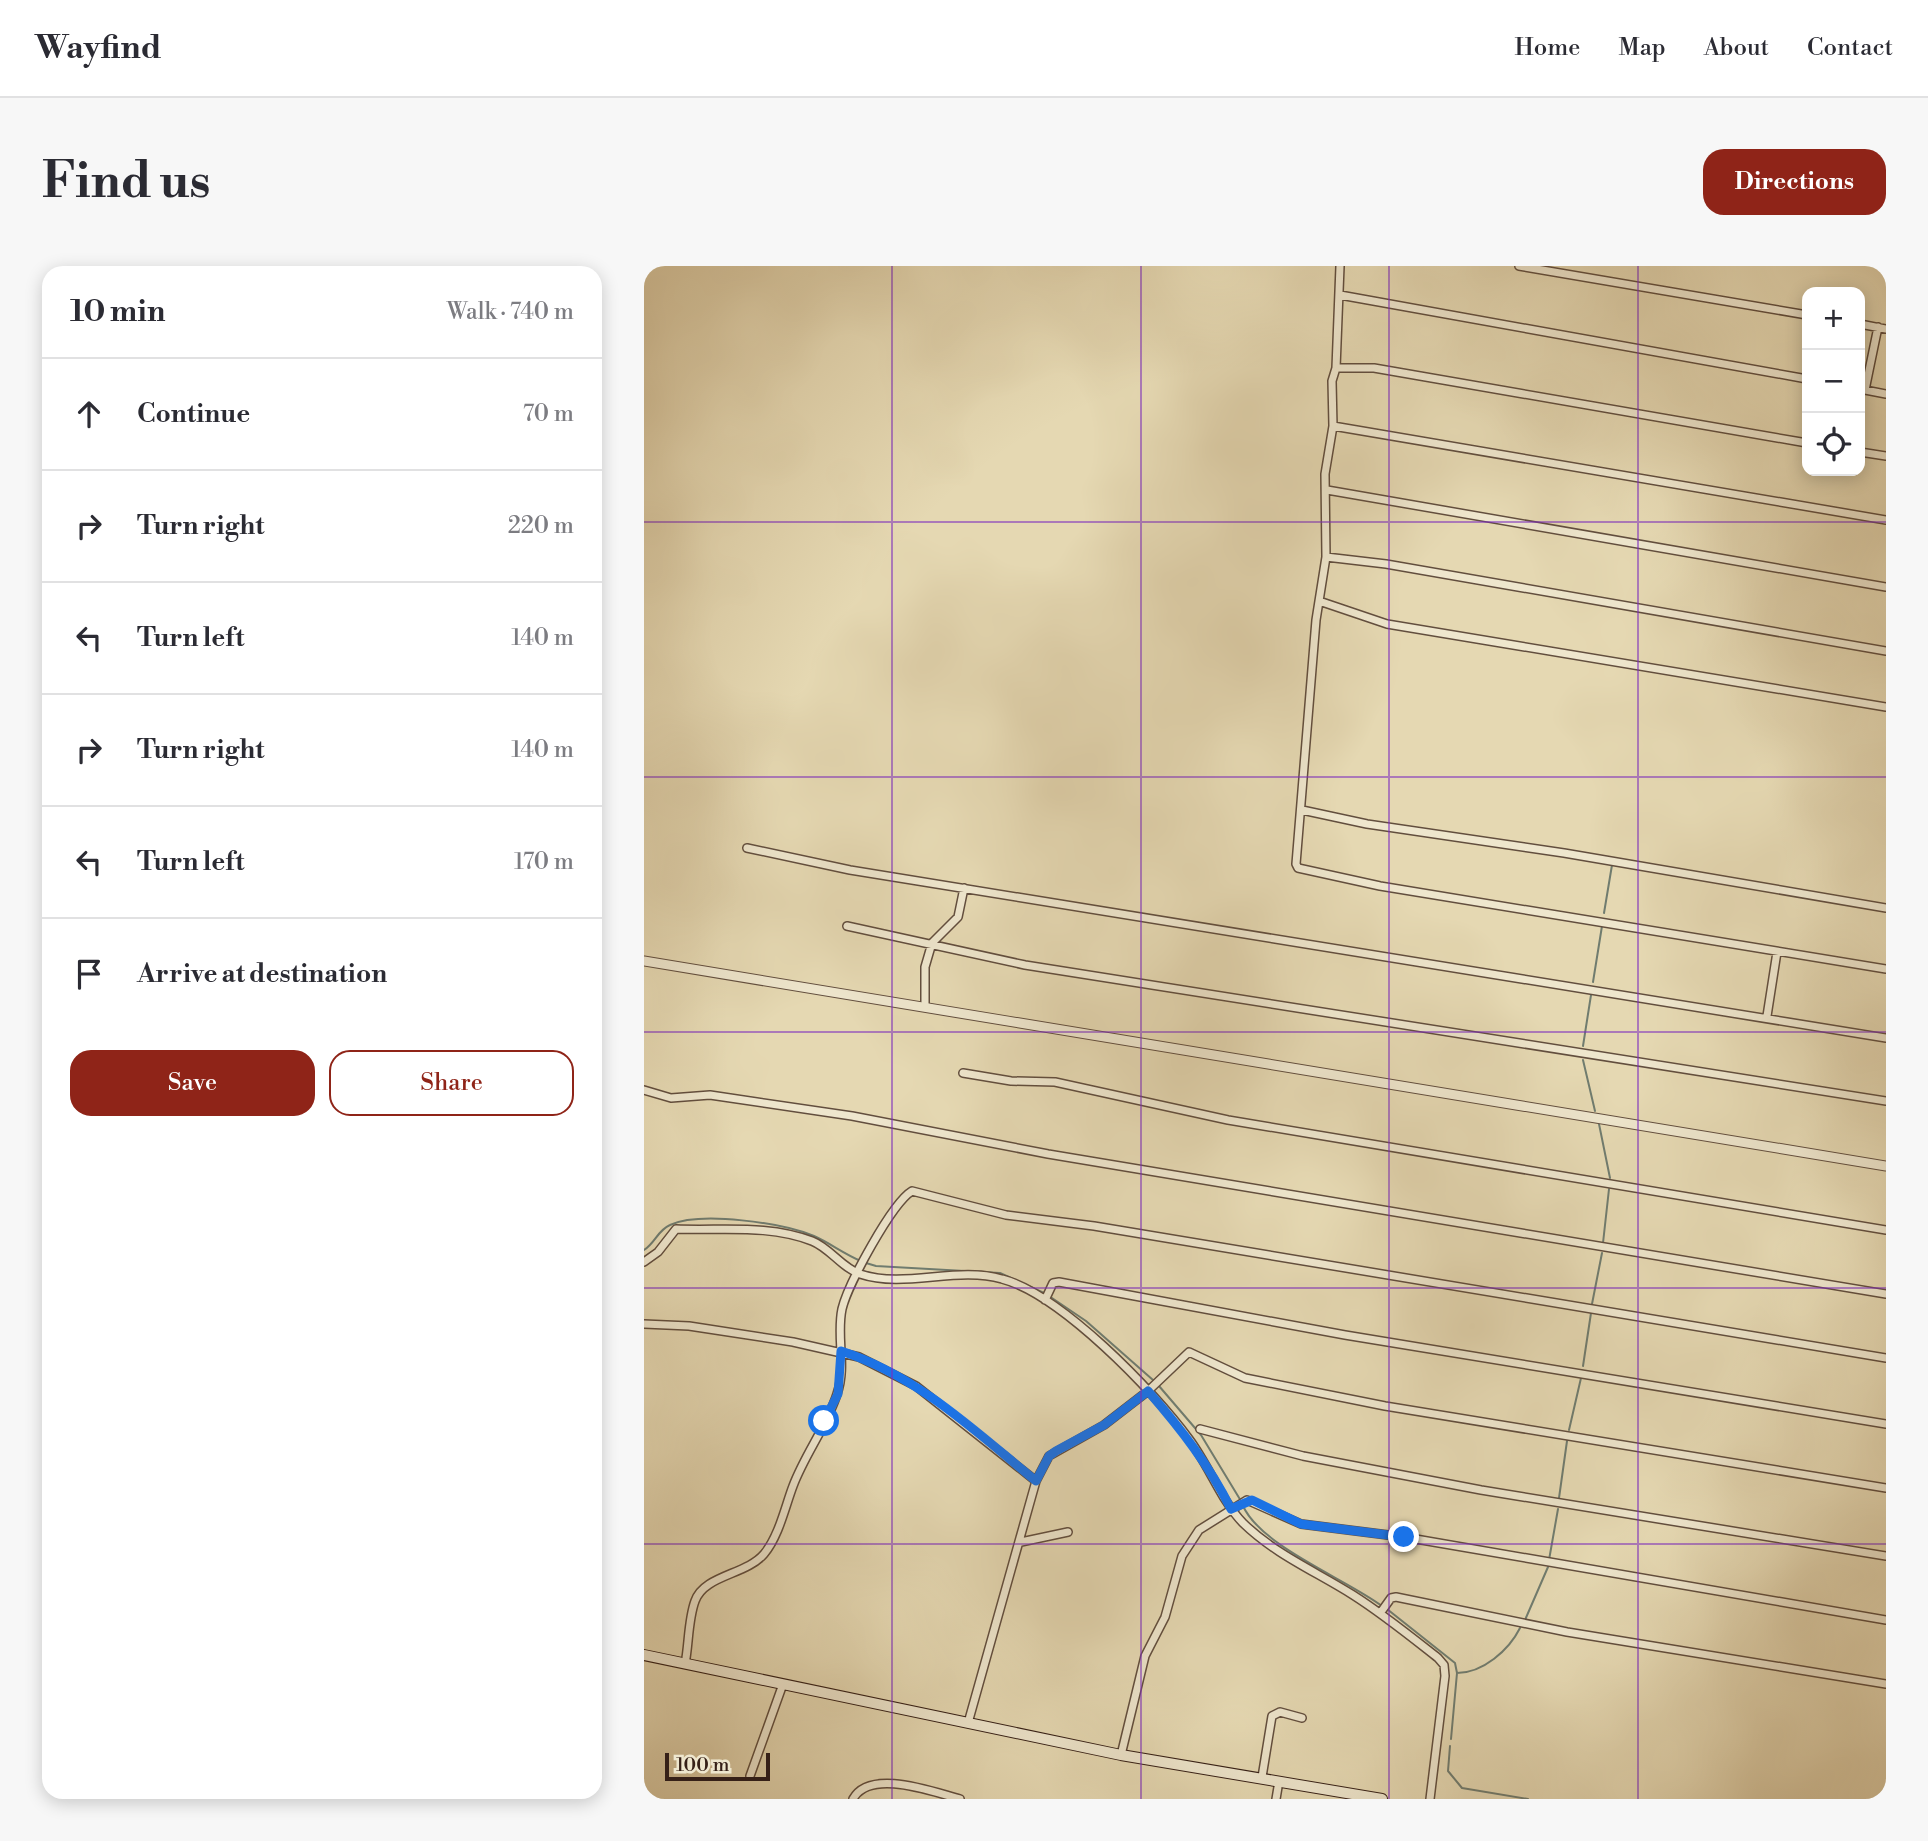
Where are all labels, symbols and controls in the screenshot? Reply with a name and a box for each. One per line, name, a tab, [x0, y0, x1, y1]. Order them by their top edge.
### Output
text: Wayfind	[35, 28, 162, 69]
text: Home	[1515, 33, 1580, 63]
text: Map	[1618, 33, 1666, 63]
text: About	[1704, 33, 1769, 63]
text: Contact	[1807, 33, 1893, 63]
button: Directions	[1703, 149, 1886, 215]
text: Find us	[42, 152, 211, 213]
map controls	[1802, 287, 1865, 476]
button: +	[1802, 287, 1865, 350]
text: 10 min	[70, 293, 165, 331]
text: Walk · 740 m	[447, 298, 574, 326]
button: −	[1802, 350, 1865, 413]
icon: ahead	[70, 395, 108, 433]
text: Continue	[137, 398, 250, 430]
text: 70 m	[523, 400, 574, 428]
button: locate	[1802, 413, 1865, 476]
icon: right	[70, 507, 108, 545]
text: Turn right	[137, 510, 265, 542]
text: 220 m	[508, 512, 574, 540]
icon: left	[70, 619, 108, 657]
text: Turn left	[137, 622, 245, 654]
text: 140 m	[511, 624, 574, 652]
icon: right	[70, 731, 108, 769]
text: Turn right	[137, 734, 265, 766]
text: 140 m	[511, 736, 574, 764]
icon: left	[70, 843, 108, 881]
text: Turn left	[137, 846, 245, 878]
text: 170 m	[514, 848, 574, 876]
icon: arrive	[70, 955, 108, 993]
text: Arrive at destination	[137, 958, 387, 990]
button: Save	[70, 1050, 315, 1116]
button: Share	[329, 1050, 574, 1116]
route start	[808, 1405, 839, 1436]
route end	[1388, 1521, 1419, 1552]
scale bar	[665, 1750, 770, 1782]
text: 100 m	[676, 1753, 729, 1777]

